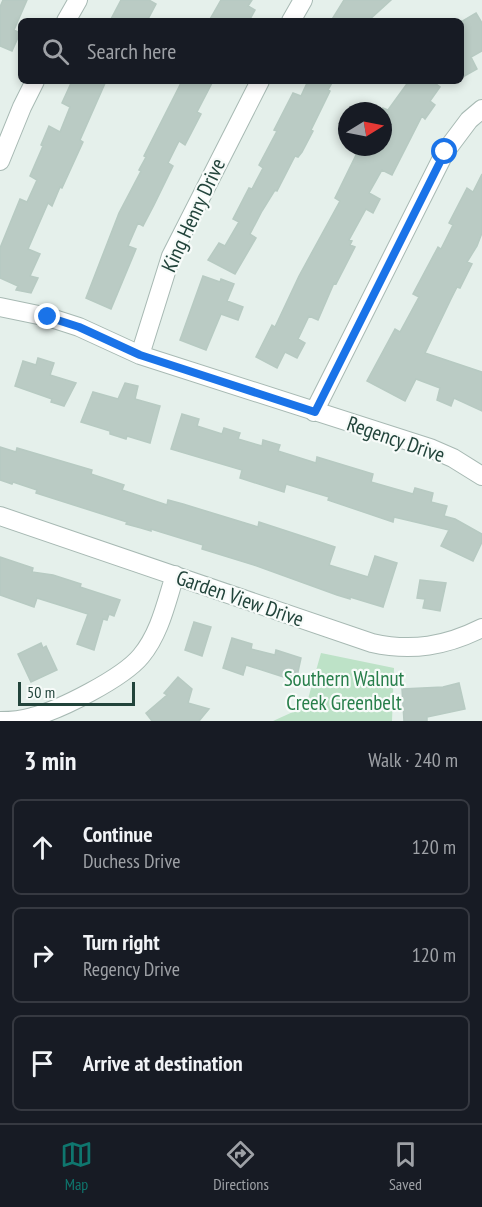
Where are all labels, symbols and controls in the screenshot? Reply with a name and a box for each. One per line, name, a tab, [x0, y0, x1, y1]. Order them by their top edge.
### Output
search box	[18, 18, 464, 84]
icon: search	[39, 35, 72, 68]
text: Search here	[87, 37, 176, 65]
north arrow	[338, 102, 392, 156]
route start	[431, 138, 457, 164]
street label: King Henry Drive	[155, 154, 231, 276]
route end	[34, 303, 60, 329]
street label: Regency Drive	[343, 410, 449, 468]
street label: Garden View Drive	[173, 564, 307, 632]
park label: Southern Walnut Creek Greenbelt	[284, 665, 405, 716]
scale bar	[18, 679, 135, 706]
text: 50 m	[27, 682, 55, 702]
text: 3 min	[24, 744, 77, 777]
text: Walk · 240 m	[368, 747, 458, 773]
text: Continue	[83, 820, 153, 848]
icon: ahead	[26, 831, 59, 864]
text: 120 m	[412, 834, 456, 860]
text: Duchess Drive	[83, 848, 180, 874]
text: Turn right	[83, 928, 160, 956]
icon: right	[26, 939, 59, 972]
text: 120 m	[412, 942, 456, 968]
text: Regency Drive	[83, 956, 180, 982]
icon: arrive	[26, 1047, 59, 1080]
text: Arrive at destination	[83, 1049, 243, 1077]
tab: Map	[60, 1138, 93, 1194]
tab: Directions	[213, 1138, 269, 1194]
tab: Saved	[389, 1138, 422, 1194]

